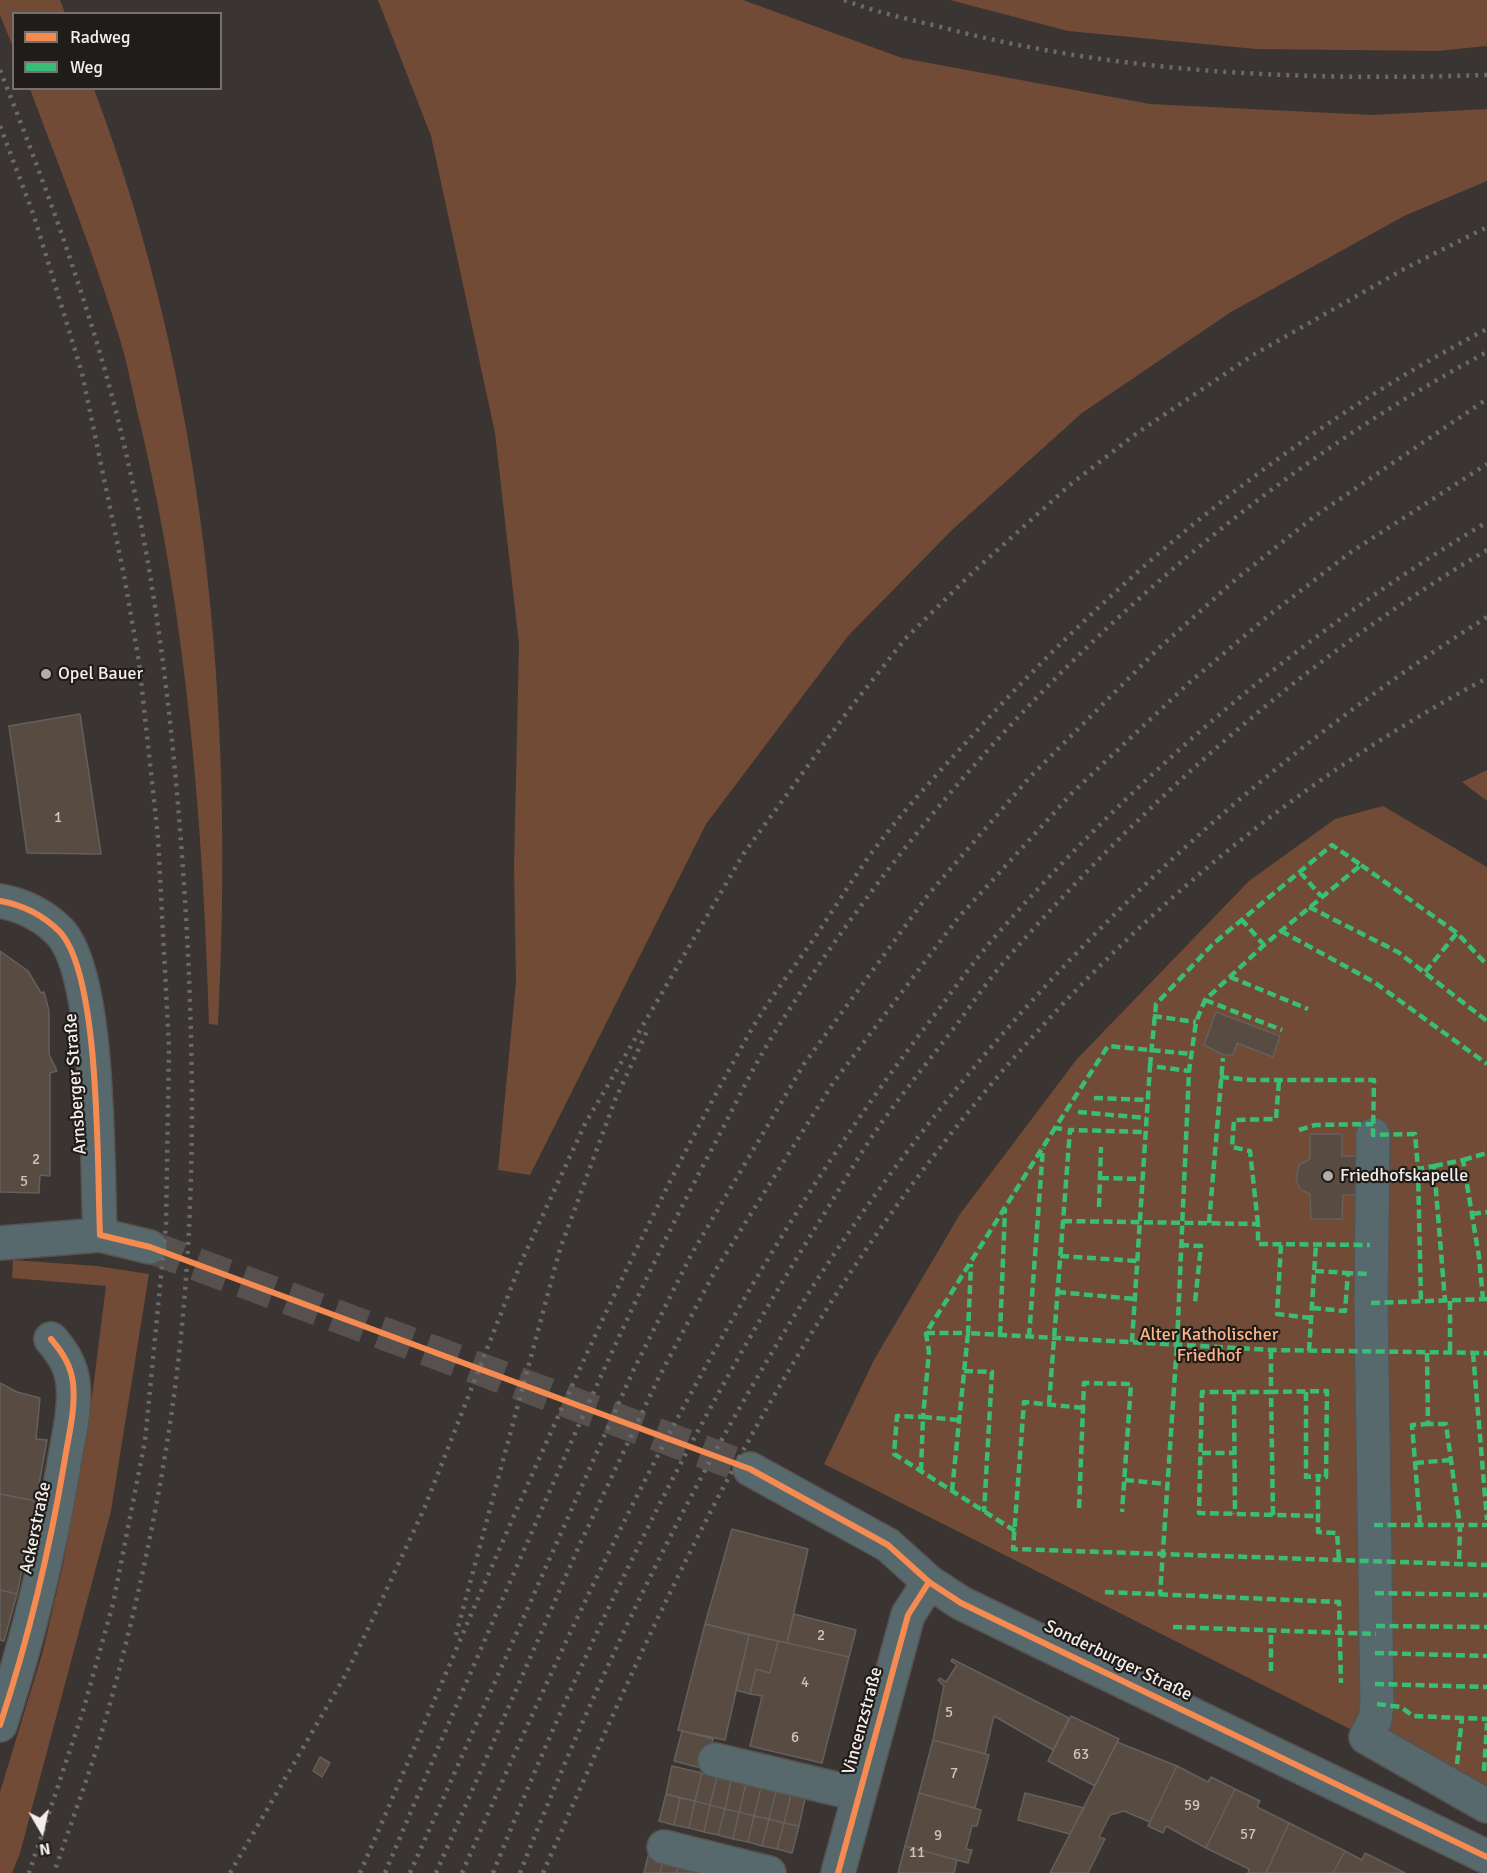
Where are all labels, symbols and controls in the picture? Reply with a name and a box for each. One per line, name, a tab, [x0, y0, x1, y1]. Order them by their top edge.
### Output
legend	[12, 12, 222, 90]
text: Radweg	[70, 26, 131, 48]
text: Weg	[70, 56, 103, 78]
place label: Opel Bauer	[58, 663, 143, 685]
marker: Opel Bauer	[39, 667, 53, 681]
house number: 1	[54, 809, 62, 827]
street label: Arnsberger Straße	[60, 1013, 92, 1155]
house number: 2	[32, 1151, 40, 1169]
place label: Friedhofskapelle	[1340, 1165, 1468, 1187]
marker: Friedhofskapelle	[1321, 1169, 1335, 1183]
house number: 5	[20, 1173, 28, 1191]
park label: Alter Katholischer Friedhof	[1140, 1324, 1278, 1366]
street label: Ackerstraße	[16, 1480, 56, 1576]
street label: Sonderburger Straße	[1041, 1616, 1195, 1706]
house number: 2	[817, 1627, 825, 1645]
street label: Vincenzstraße	[838, 1665, 888, 1777]
house number: 4	[801, 1674, 809, 1692]
house number: 5	[945, 1704, 953, 1722]
house number: 6	[791, 1729, 799, 1747]
house number: 63	[1073, 1746, 1089, 1764]
house number: 7	[950, 1765, 958, 1783]
house number: 59	[1184, 1797, 1200, 1815]
north arrow	[12, 1801, 72, 1861]
house number: 57	[1240, 1826, 1256, 1844]
house number: 9	[934, 1827, 942, 1845]
text: N	[38, 1838, 52, 1860]
house number: 11	[909, 1844, 925, 1862]

